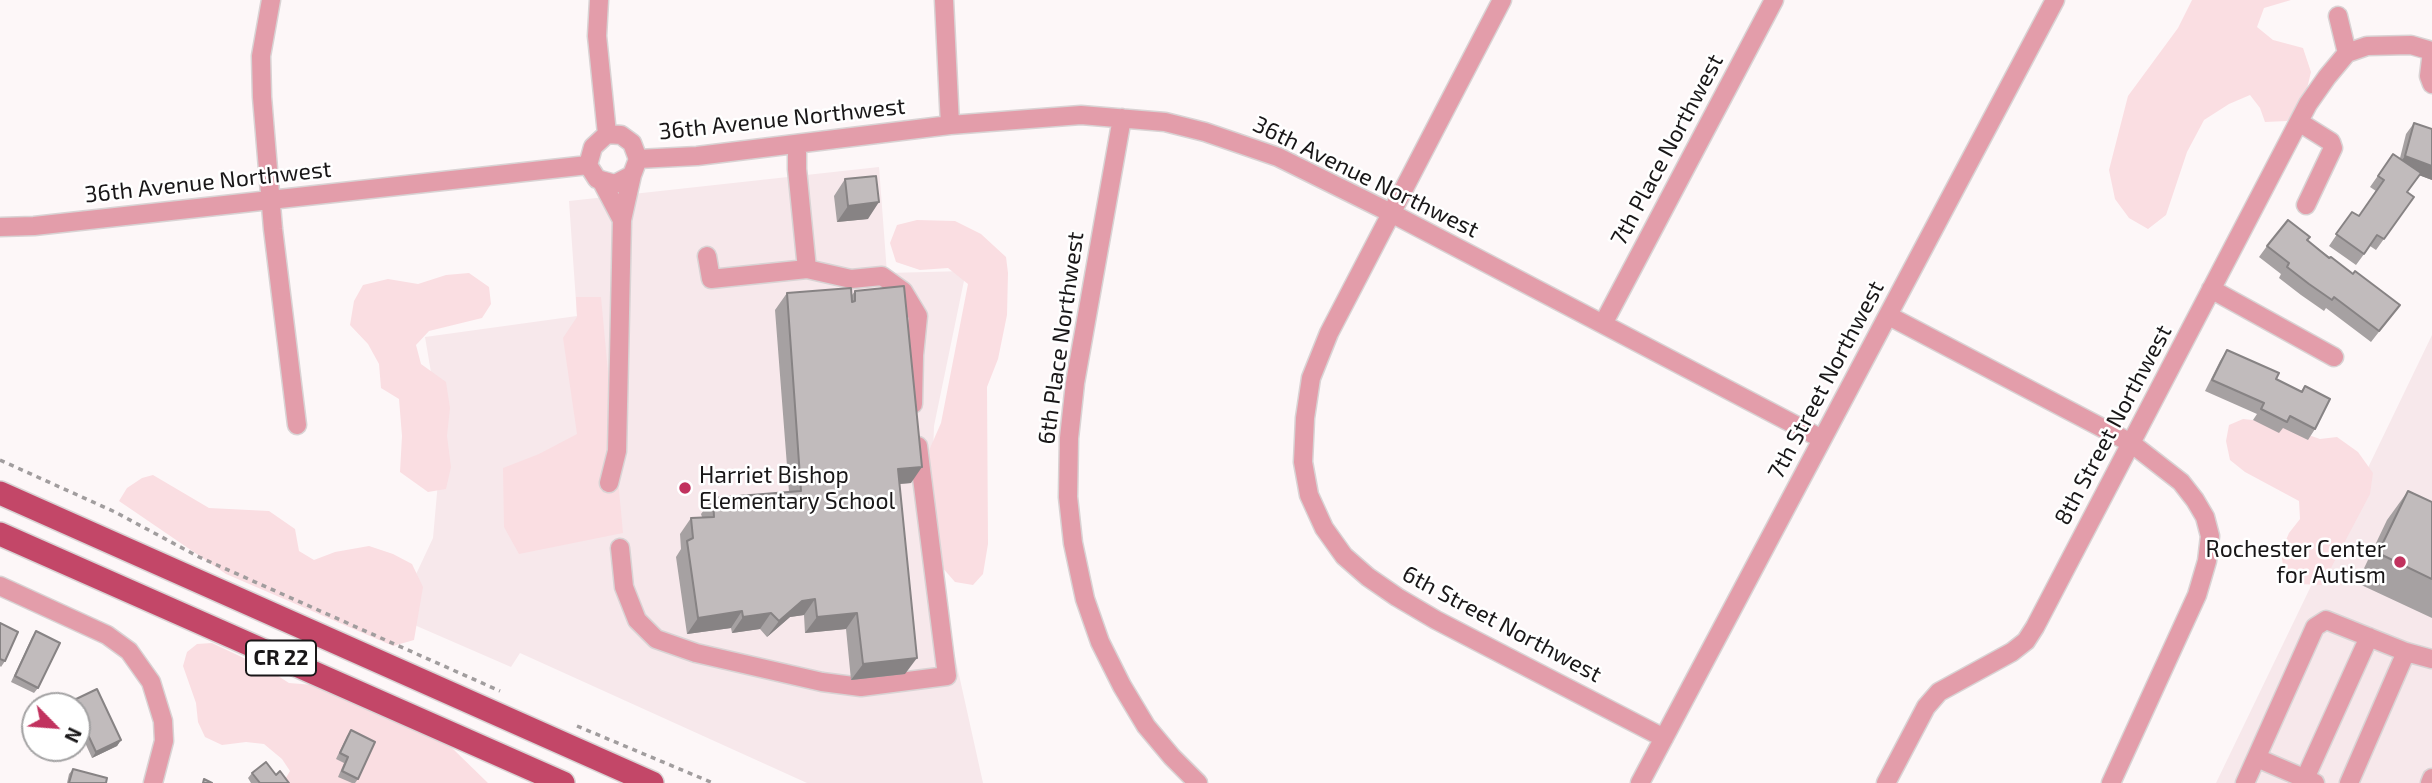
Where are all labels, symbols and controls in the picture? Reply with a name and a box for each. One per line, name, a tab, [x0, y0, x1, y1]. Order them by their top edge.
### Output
street label: 7th Place Northwest	[1605, 50, 1729, 250]
street label: 36th Avenue Northwest	[657, 92, 907, 146]
street label: 36th Avenue Northwest	[1249, 110, 1483, 244]
street label: 36th Avenue Northwest	[83, 155, 333, 209]
street label: 6th Place Northwest	[1032, 230, 1090, 446]
street label: 7th Street Northwest	[1762, 276, 1890, 484]
street label: 8th Street Northwest	[2049, 320, 2177, 530]
place label: Harriet Bishop Elementary School	[699, 461, 895, 515]
marker: Harriet Bishop Elementary School	[677, 480, 693, 496]
place label: Rochester Center for Autism	[2206, 535, 2386, 589]
marker: Rochester Center for Autism	[2392, 554, 2408, 570]
street label: 6th Street Northwest	[1398, 560, 1606, 688]
road number: CR 22	[246, 640, 316, 676]
north arrow	[21, 692, 91, 762]
text: N	[60, 724, 87, 746]

